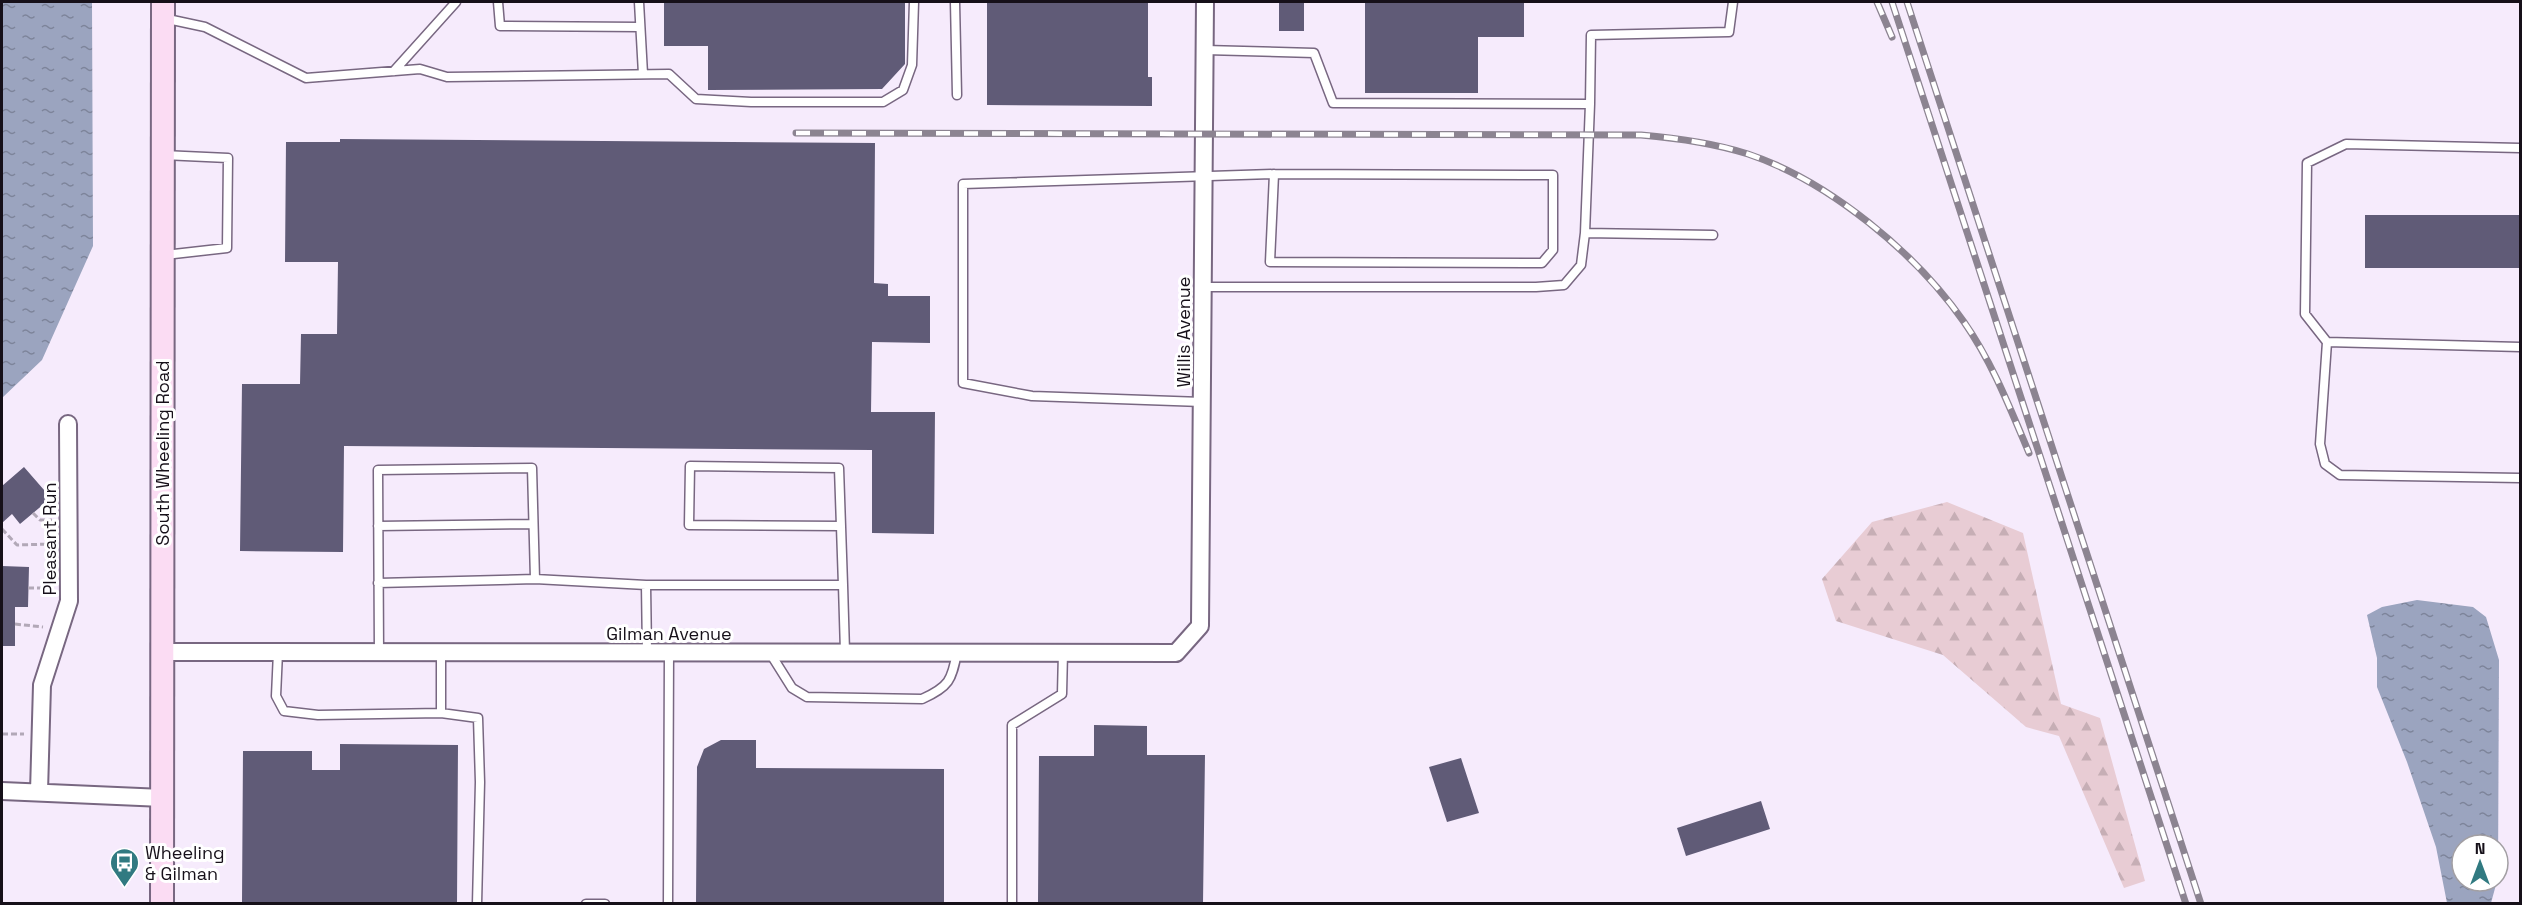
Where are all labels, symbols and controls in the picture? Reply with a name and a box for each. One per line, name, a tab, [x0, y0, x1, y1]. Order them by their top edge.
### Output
street label: Willis Avenue	[1172, 277, 1195, 387]
street label: South Wheeling Road	[151, 360, 174, 546]
street label: Pleasant Run	[38, 482, 61, 596]
street label: Gilman Avenue	[606, 622, 732, 645]
north arrow	[2450, 833, 2510, 893]
text: N	[2475, 838, 2485, 859]
place label: Wheeling & Gilman	[145, 841, 225, 885]
bus stop icon: Wheeling & Gilman	[108, 846, 140, 888]

